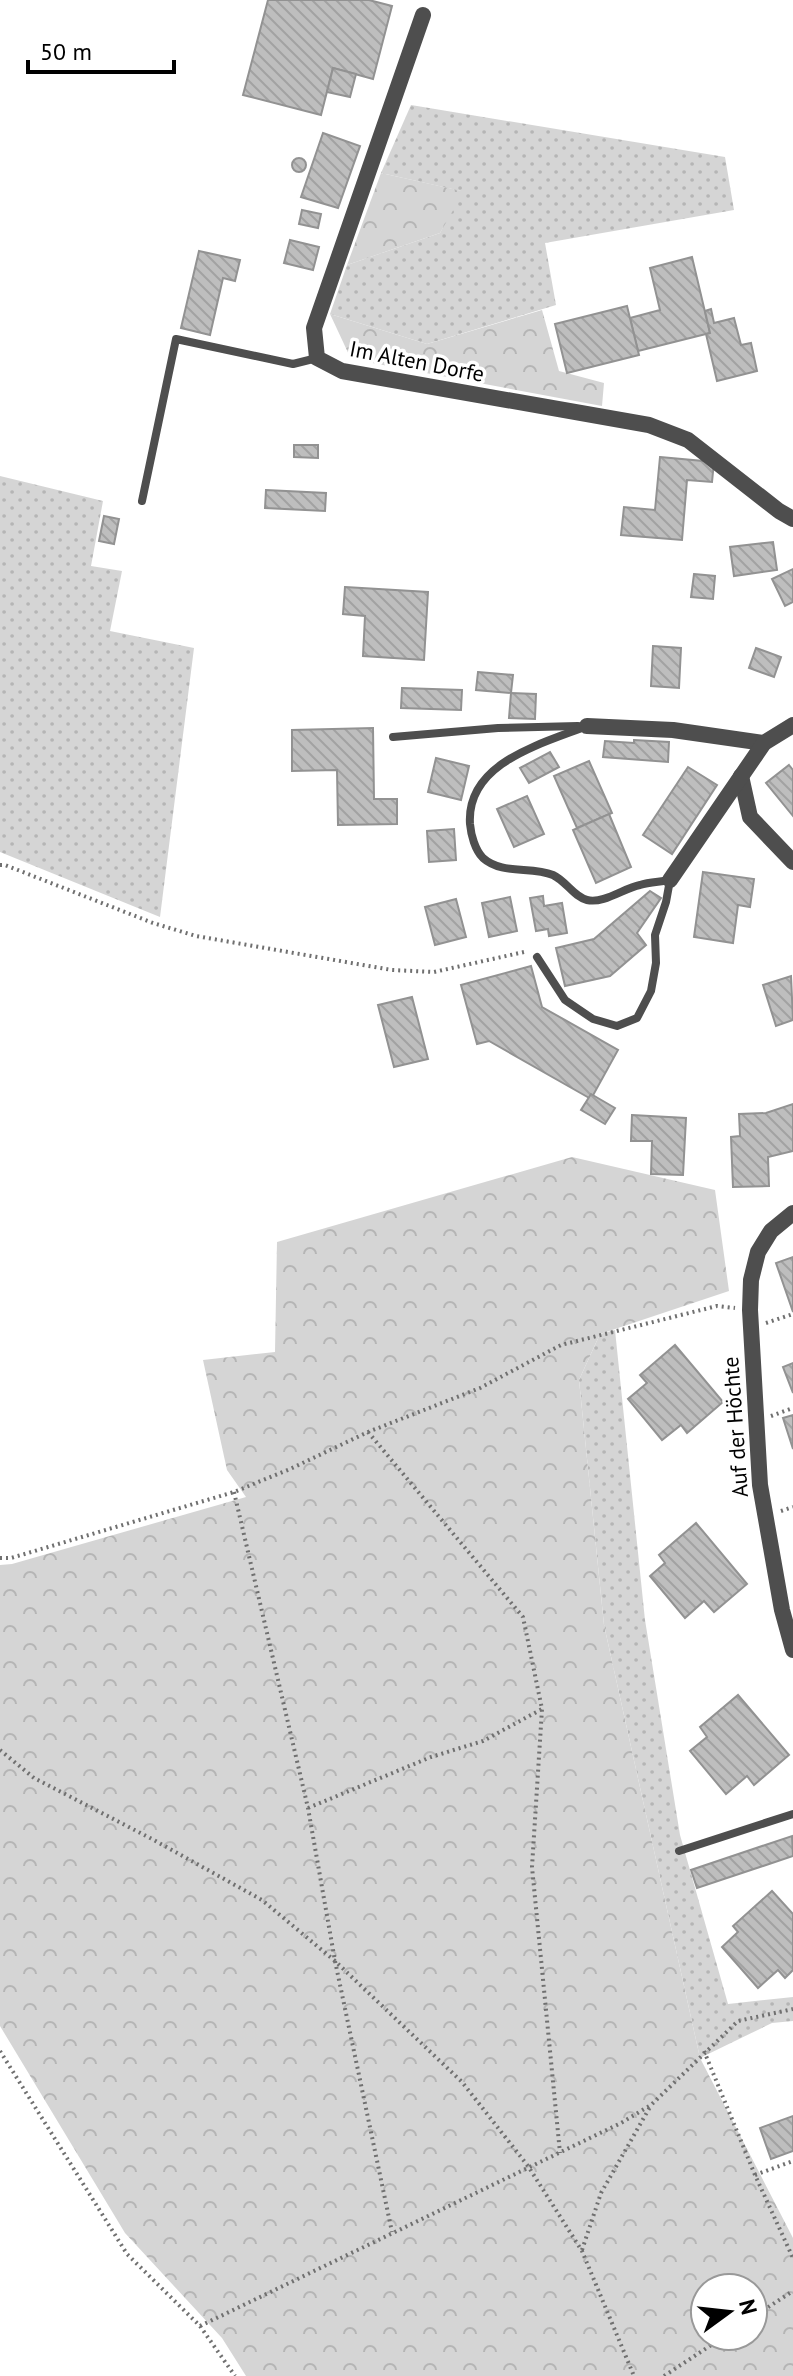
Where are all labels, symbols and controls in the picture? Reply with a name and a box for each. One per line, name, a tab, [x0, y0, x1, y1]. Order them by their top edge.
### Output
scale bar	[28, 24, 174, 74]
text: 50 m	[40, 36, 92, 67]
street label: Im Alten Dorfe	[347, 334, 487, 388]
street label: Auf der Höchte	[716, 1356, 754, 1498]
north arrow	[689, 2272, 769, 2352]
text: N	[733, 2296, 764, 2317]

